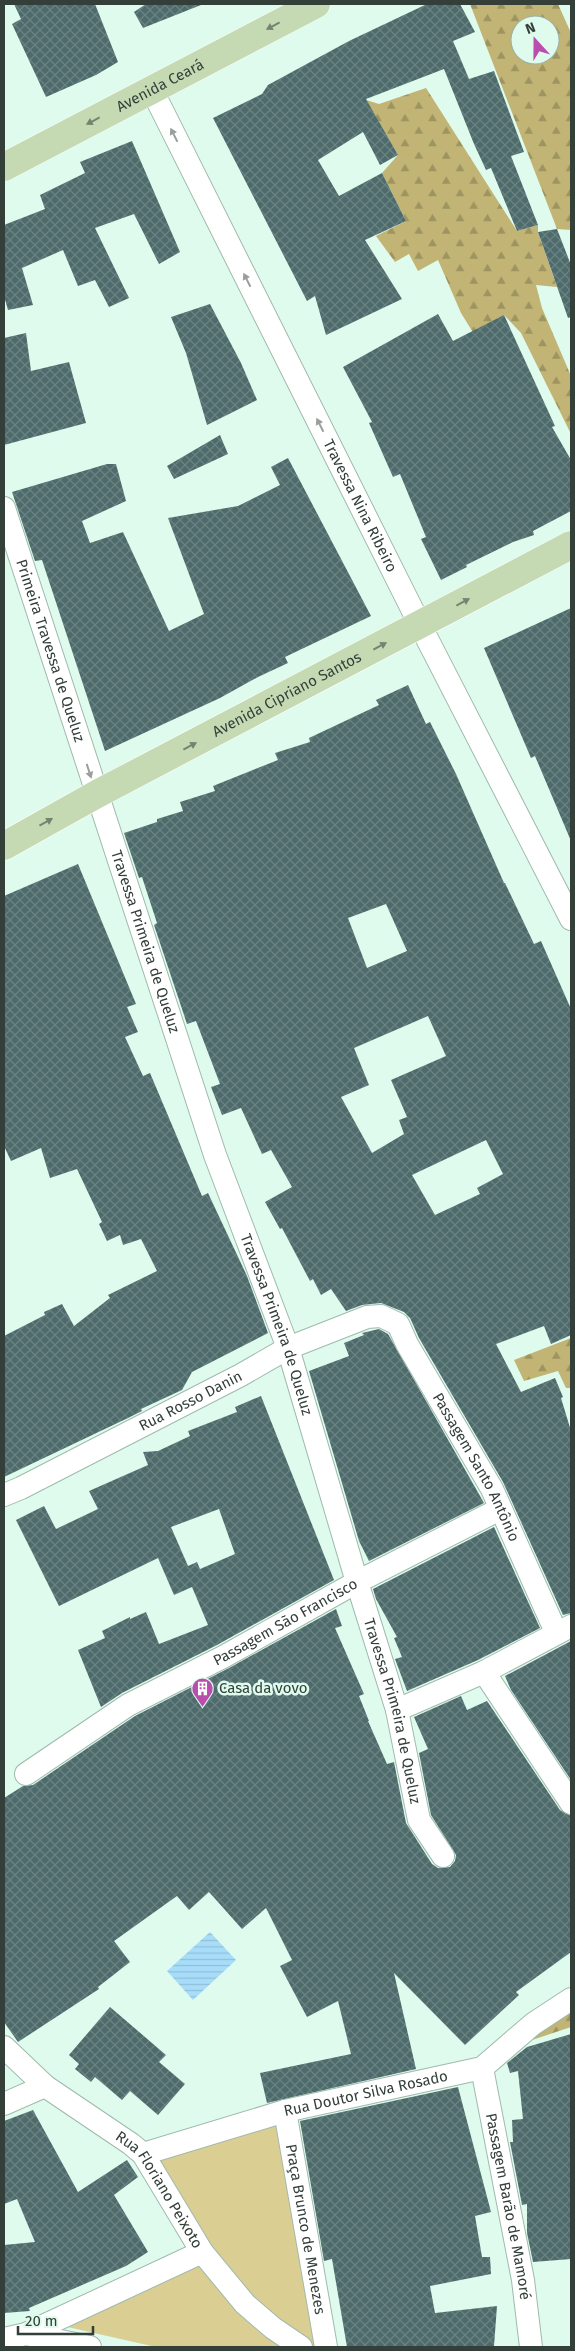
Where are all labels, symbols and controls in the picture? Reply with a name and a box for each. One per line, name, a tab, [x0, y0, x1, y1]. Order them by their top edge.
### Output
north arrow	[510, 15, 560, 65]
text: N	[523, 19, 538, 38]
one-way arrow	[266, 22, 280, 31]
street label: Avenida Ceará	[113, 55, 207, 116]
one-way arrow	[86, 117, 100, 125]
one-way arrow	[170, 128, 178, 142]
one-way arrow	[243, 273, 251, 287]
one-way arrow	[316, 418, 324, 433]
street label: Travessa Nina Ribeiro	[319, 436, 401, 575]
street label: Primeira Travessa de Queluz	[12, 557, 89, 745]
one-way arrow	[457, 598, 470, 607]
one-way arrow	[373, 642, 388, 650]
street label: Avenida Cipriano Santos	[209, 648, 364, 741]
one-way arrow	[183, 741, 196, 750]
one-way arrow	[86, 763, 94, 778]
one-way arrow	[39, 818, 54, 826]
street label: Travessa Primeira de Queluz	[107, 848, 184, 1036]
street label: Travessa Primeira de Queluz	[237, 1231, 316, 1418]
street label: Rua Rosso Danin	[136, 1367, 245, 1435]
street label: Passagem Santo Antônio	[429, 1390, 523, 1544]
street label: Passagem São Francisco	[210, 1575, 361, 1669]
street label: Travessa Primeira de Queluz	[360, 1616, 425, 1806]
building icon: Casa da vovo	[191, 1676, 215, 1707]
place label: Casa da vovo	[219, 1679, 307, 1697]
street label: Rua Doutor Silva Rosado	[282, 2067, 449, 2120]
street label: Passagem Barão de Mamoré	[482, 2112, 534, 2301]
street label: Rua Floriano Peixoto	[112, 2127, 207, 2251]
street label: Praça Brunco de Menezes	[282, 2143, 329, 2316]
scale bar	[18, 2304, 92, 2336]
text: 20 m	[25, 2312, 58, 2330]

